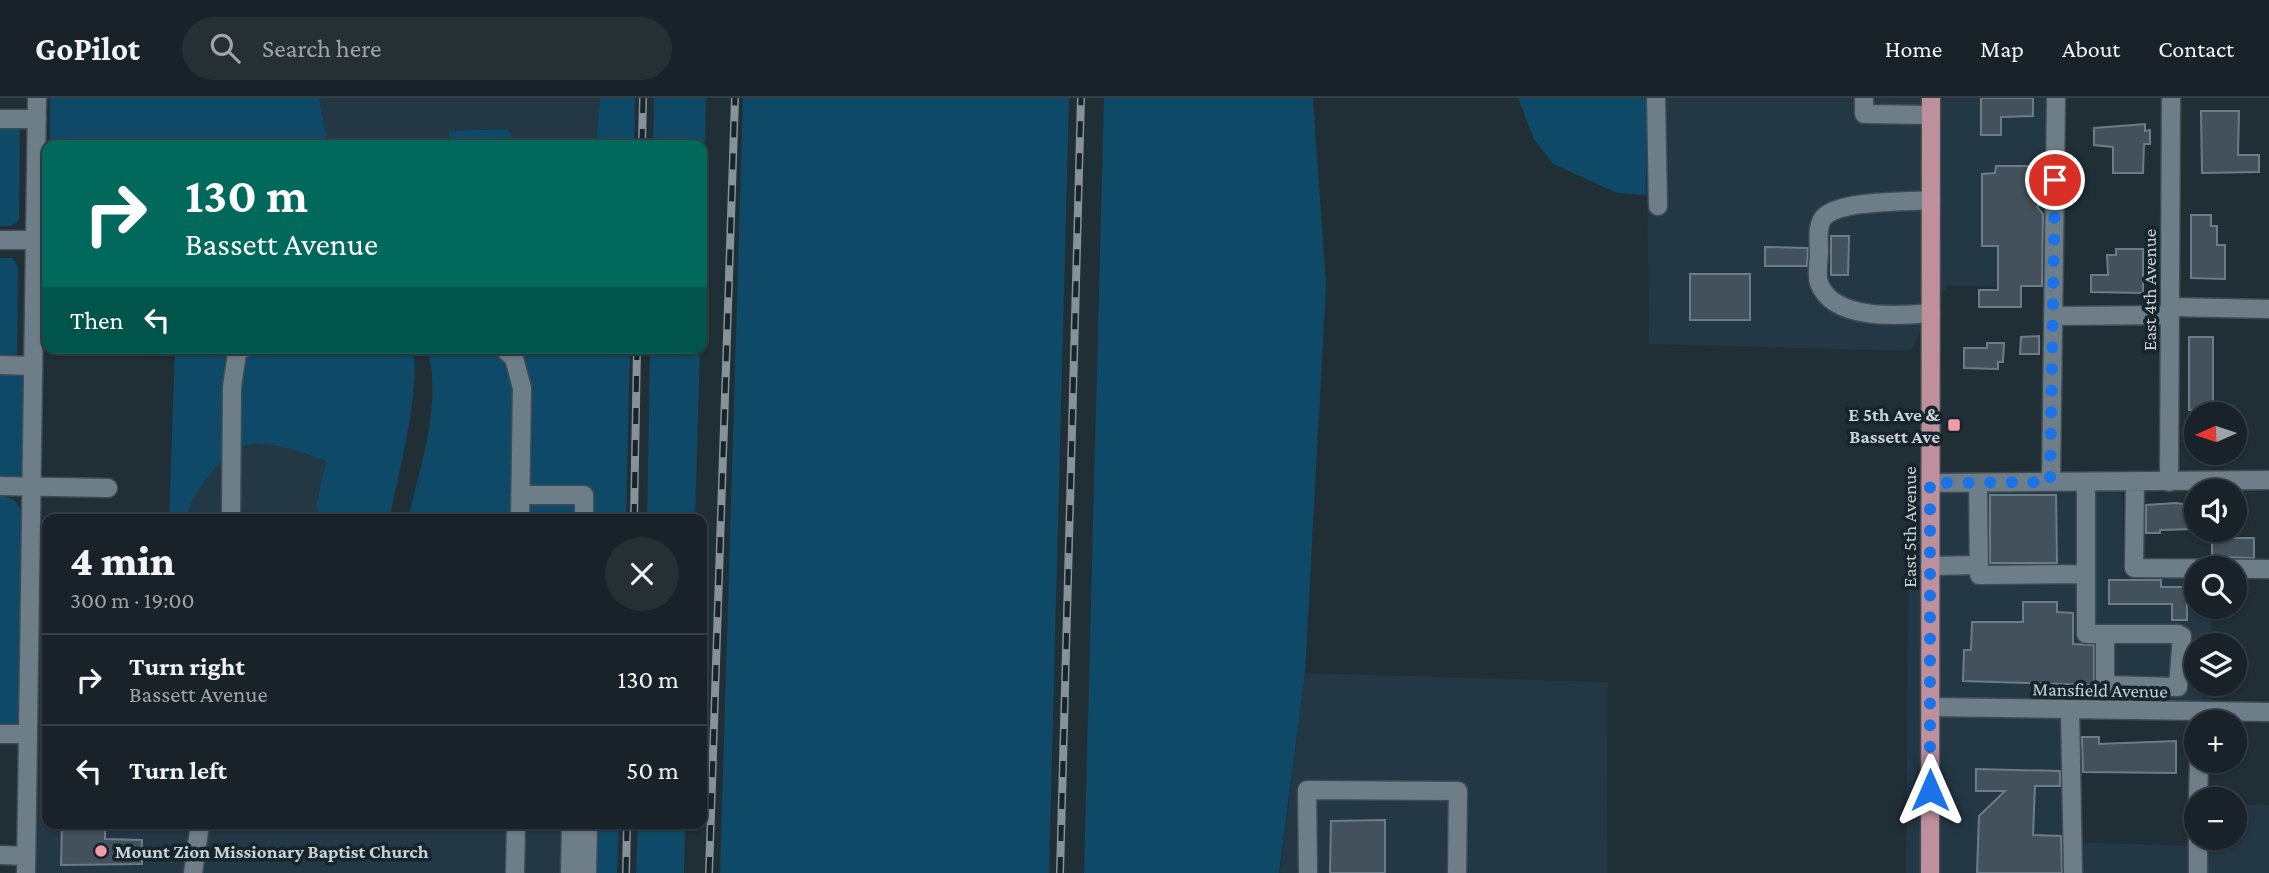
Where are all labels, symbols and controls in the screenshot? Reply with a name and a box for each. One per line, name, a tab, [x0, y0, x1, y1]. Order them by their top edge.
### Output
search box	[182, 17, 672, 80]
icon: search	[206, 29, 244, 67]
text: GoPilot	[35, 30, 140, 67]
text: Search here	[262, 34, 381, 63]
text: Home	[1885, 35, 1942, 62]
text: Map	[1980, 35, 2024, 62]
text: About	[2062, 35, 2120, 62]
text: Contact	[2158, 35, 2234, 62]
pin	[2025, 150, 2085, 210]
icon: arrive	[2036, 161, 2074, 199]
icon: right	[70, 168, 161, 259]
text: 130 m	[185, 168, 308, 223]
text: Bassett Avenue	[185, 226, 378, 262]
street label: East 4th Avenue	[2139, 229, 2160, 351]
icon: left	[138, 301, 176, 339]
text: Then	[70, 306, 124, 335]
north arrow	[2184, 402, 2247, 466]
map controls	[2184, 402, 2247, 850]
place label: E 5th Ave & Bassett Ave	[1848, 404, 1941, 447]
marker: E 5th Ave & Bassett Ave	[1946, 417, 1962, 433]
street label: East 5th Avenue	[1899, 466, 1920, 588]
button: sound	[2184, 479, 2247, 542]
text: 4 min	[70, 537, 175, 584]
button: close	[605, 537, 679, 611]
button: search	[2184, 556, 2247, 619]
text: 300 m · 19:00	[70, 587, 194, 613]
button: layers	[2184, 633, 2247, 696]
text: Turn right	[129, 652, 245, 681]
icon: right	[70, 661, 108, 699]
text: 130 m	[618, 665, 679, 694]
street label: Mansfield Avenue	[2032, 678, 2168, 702]
text: Bassett Avenue	[129, 681, 268, 707]
button: +	[2184, 710, 2247, 773]
icon: left	[70, 752, 108, 790]
position arrow	[1893, 753, 1967, 827]
text: Turn left	[129, 756, 227, 785]
text: 50 m	[626, 756, 679, 785]
button: −	[2184, 787, 2247, 850]
place label: Mount Zion Missionary Baptist Church	[115, 841, 429, 862]
marker: Mount Zion Missionary Baptist Church	[93, 843, 109, 859]

